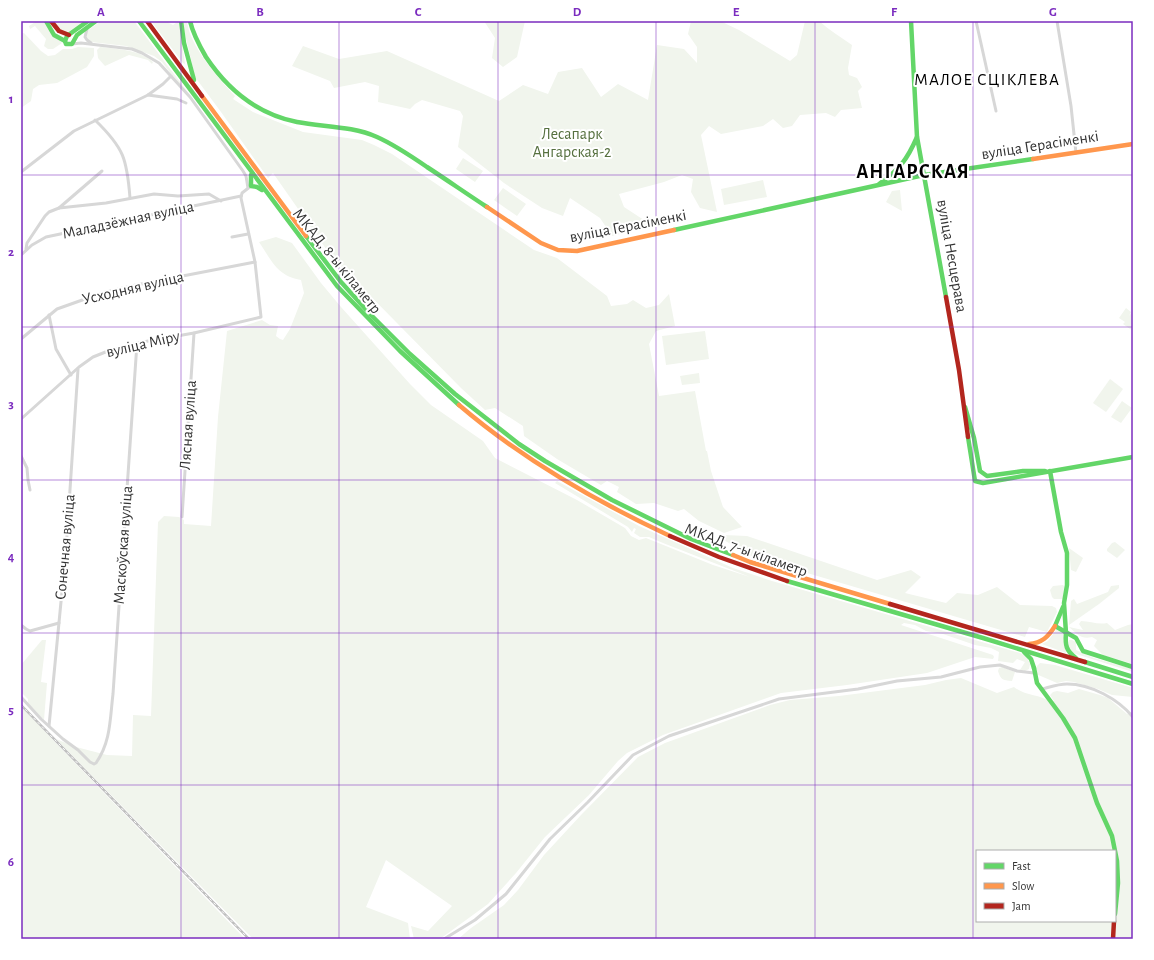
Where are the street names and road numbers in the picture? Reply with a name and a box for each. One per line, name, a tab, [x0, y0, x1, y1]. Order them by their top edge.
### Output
street label: вуліца Герасіменкі	[980, 128, 1100, 163]
street label: Маладзёжная вуліца	[61, 198, 195, 243]
street label: вуліца Несцерава	[933, 198, 970, 314]
street label: МКАД, 8-ы кіламетр	[290, 205, 384, 317]
street label: вуліца Герасіменкі	[568, 207, 688, 246]
street label: Усходняя вуліца	[81, 269, 186, 308]
street label: вуліца Міру	[105, 328, 182, 361]
street label: Лясная вуліца	[177, 380, 200, 470]
street label: Маскоўская вуліца	[111, 485, 136, 605]
street label: Сонечная вуліца	[52, 493, 79, 601]
street label: МКАД, 7-ы кіламетр	[682, 520, 810, 580]

